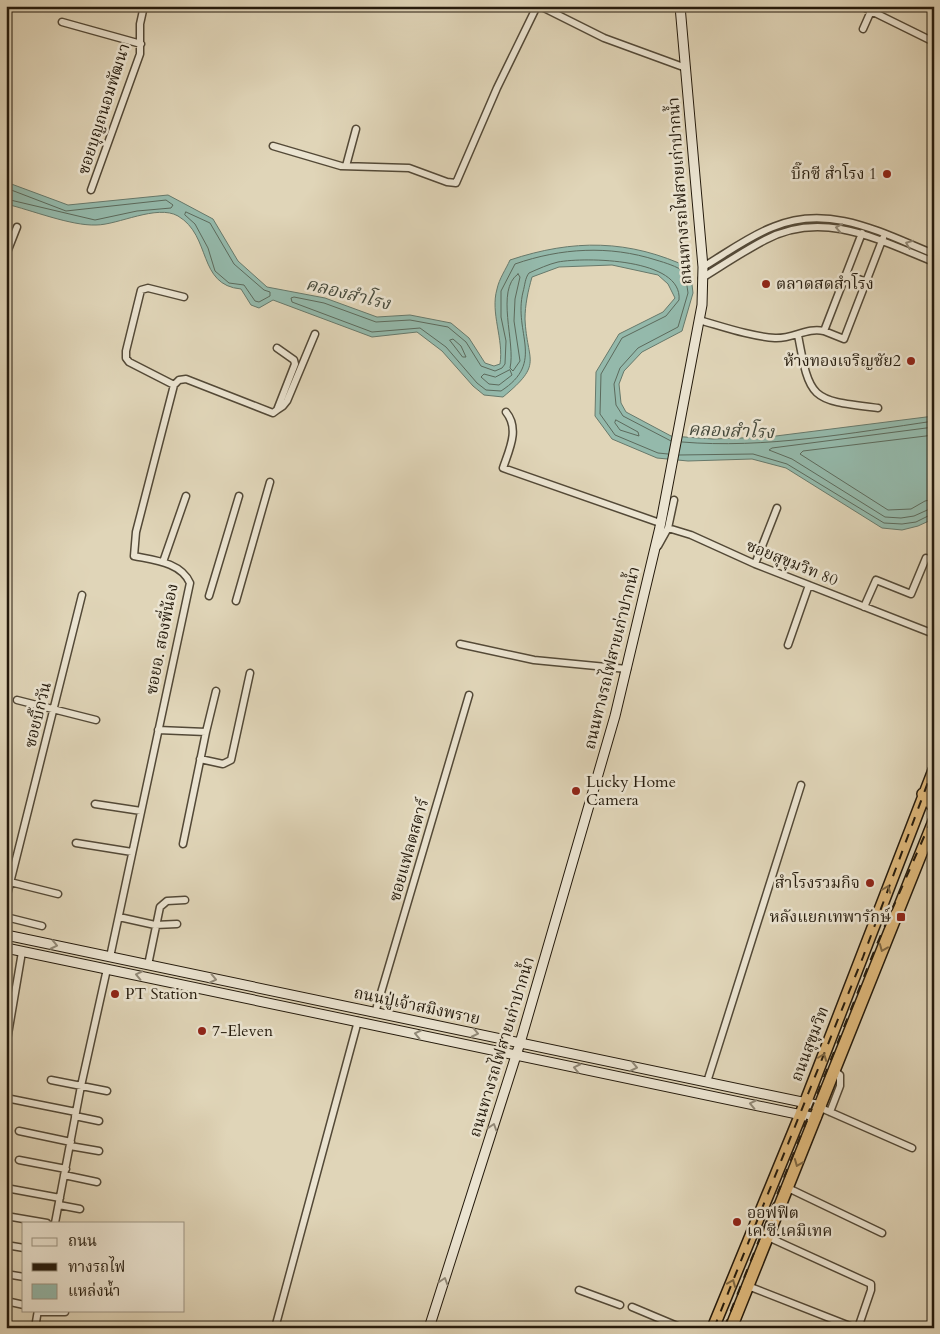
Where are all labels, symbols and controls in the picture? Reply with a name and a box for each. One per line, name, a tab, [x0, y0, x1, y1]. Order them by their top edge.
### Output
street label: ซอยบุญถนอมพัฒนา	[72, 41, 136, 177]
street label: ถนนทางรถไฟสายเก่าปากน้ำ	[661, 97, 698, 286]
place label: บิ๊กซี สำโรง 1	[791, 162, 877, 185]
marker: บิ๊กซี สำโรง 1	[881, 168, 893, 180]
one-way arrow	[834, 223, 843, 233]
one-way arrow	[905, 240, 914, 250]
water label: คลองสำโรง	[303, 270, 394, 317]
place label: ตลาดสดสำโรง	[776, 273, 874, 295]
marker: ตลาดสดสำโรง	[760, 278, 772, 290]
place label: ห้างทองเจริญชัย2	[784, 350, 901, 372]
marker: ห้างทองเจริญชัย2	[905, 355, 917, 367]
water label: คลองสำโรง	[687, 416, 776, 445]
street label: ซอยสุขุมวิท 80	[743, 535, 841, 591]
street label: ถนนทางรถไฟสายเก่าปากน้ำ	[578, 564, 645, 752]
street label: ซอยอ. สองพี่น้อง	[139, 581, 184, 696]
street label: ซอยบิ๊กวัน	[19, 680, 57, 750]
place label: Lucky Home Camera	[586, 771, 676, 811]
marker: Lucky Home Camera	[570, 785, 582, 797]
street label: ซอยแฟลตสตาร์	[384, 795, 434, 904]
place label: สำโรงรวมกิจ	[775, 872, 860, 894]
marker: สำโรงรวมกิจ	[864, 877, 876, 889]
one-way arrow	[881, 885, 891, 894]
place label: หลังแยกเทพารักษ์	[770, 906, 891, 928]
marker: หลังแยกเทพารักษ์	[895, 911, 907, 923]
one-way arrow	[49, 939, 58, 950]
one-way arrow	[879, 943, 889, 951]
street label: ถนนทางรถไฟสายเก่าปากน้ำ	[463, 954, 540, 1140]
one-way arrow	[134, 971, 143, 981]
one-way arrow	[208, 973, 217, 983]
street label: ถนนปู่เจ้าสมิงพราย	[352, 982, 482, 1030]
place label: PT Station	[125, 983, 198, 1005]
marker: PT Station	[109, 988, 121, 1000]
street label: ถนนสุขุมวิท	[786, 1003, 834, 1085]
place label: 7-Eleven	[212, 1020, 273, 1042]
marker: 7-Eleven	[196, 1025, 208, 1037]
one-way arrow	[470, 1028, 479, 1038]
one-way arrow	[413, 1029, 422, 1040]
one-way arrow	[816, 1053, 827, 1062]
one-way arrow	[629, 1061, 638, 1072]
one-way arrow	[573, 1063, 581, 1073]
one-way arrow	[749, 1100, 758, 1110]
one-way arrow	[487, 1123, 497, 1131]
one-way arrow	[794, 1158, 804, 1167]
place label: ออฟฟิต เค.ซี.เคมิเทค	[747, 1202, 833, 1242]
marker: ออฟฟิต เค.ซี.เคมิเทค	[731, 1216, 743, 1228]
legend	[22, 1222, 185, 1312]
text: ถนน	[68, 1231, 97, 1251]
text: ทางรถไฟ	[68, 1256, 125, 1277]
one-way arrow	[438, 1278, 448, 1286]
one-way arrow	[726, 1279, 736, 1287]
text: แหล่งน้ำ	[68, 1280, 120, 1301]

